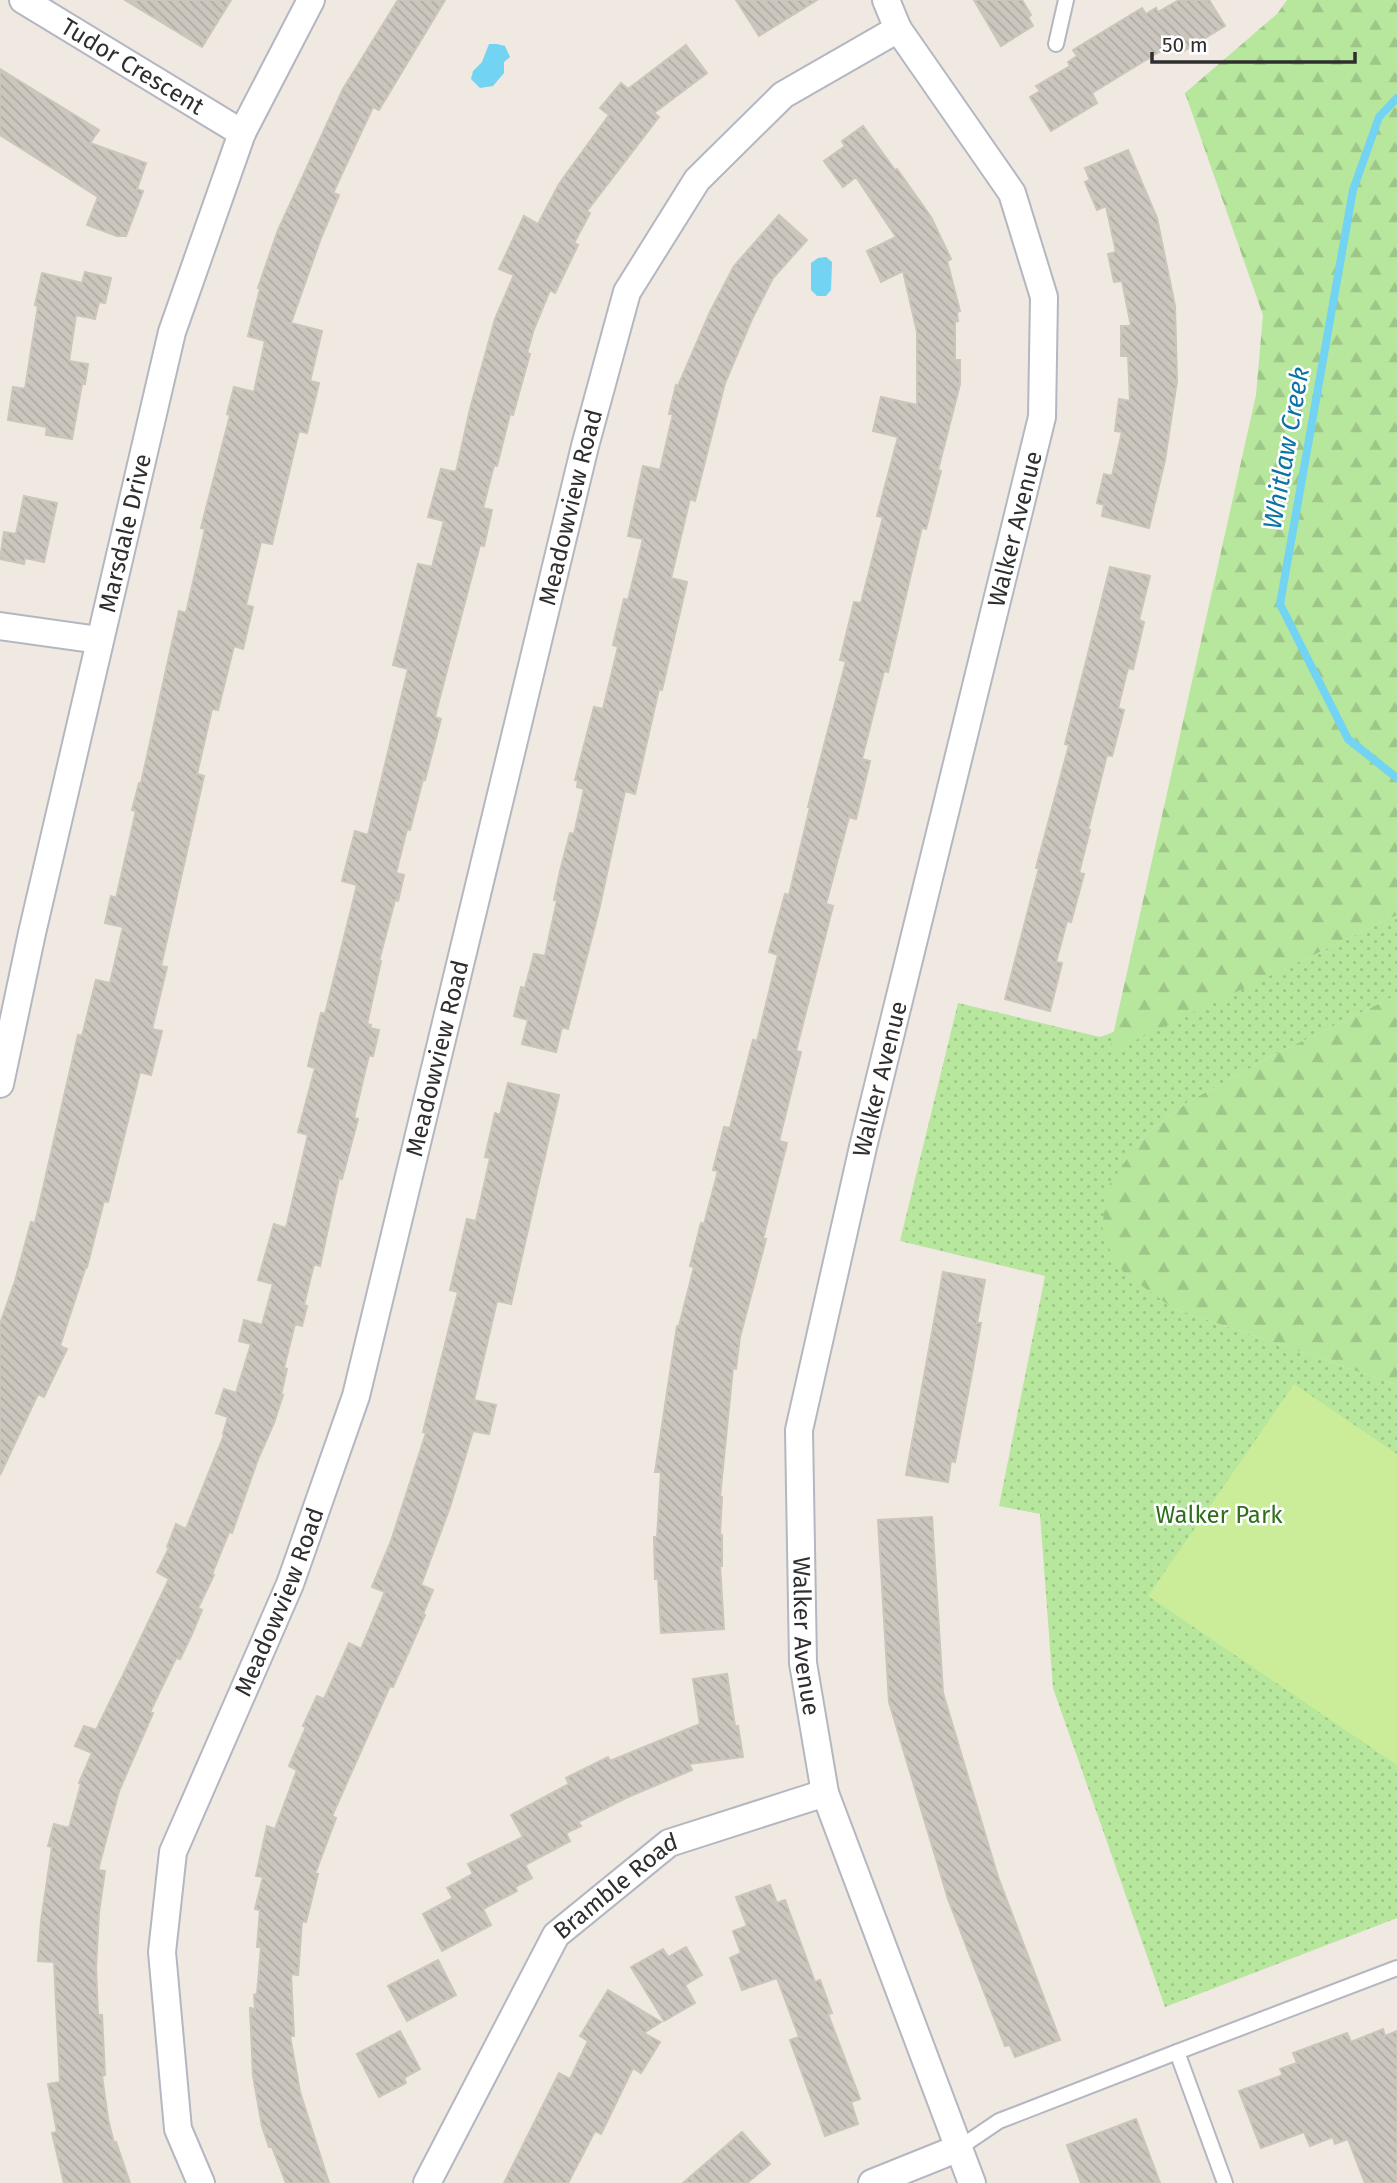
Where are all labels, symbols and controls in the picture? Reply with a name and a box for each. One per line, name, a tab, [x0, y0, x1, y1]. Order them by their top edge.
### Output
street label: Tudor Crescent	[56, 12, 209, 121]
scale bar	[1152, 21, 1355, 65]
text: 50 m	[1162, 32, 1208, 58]
water label: Whitlaw Creek	[1257, 365, 1316, 532]
street label: Meadowview Road	[533, 406, 608, 608]
street label: Walker Avenue	[982, 448, 1048, 610]
street label: Marsdale Drive	[93, 451, 157, 615]
street label: Meadowview Road	[400, 957, 475, 1159]
street label: Walker Avenue	[847, 998, 913, 1160]
park label: Walker Park	[1156, 1501, 1283, 1529]
street label: Meadowview Road	[229, 1504, 330, 1700]
street label: Walker Avenue	[787, 1556, 826, 1718]
street label: Bramble Road	[548, 1827, 681, 1945]

